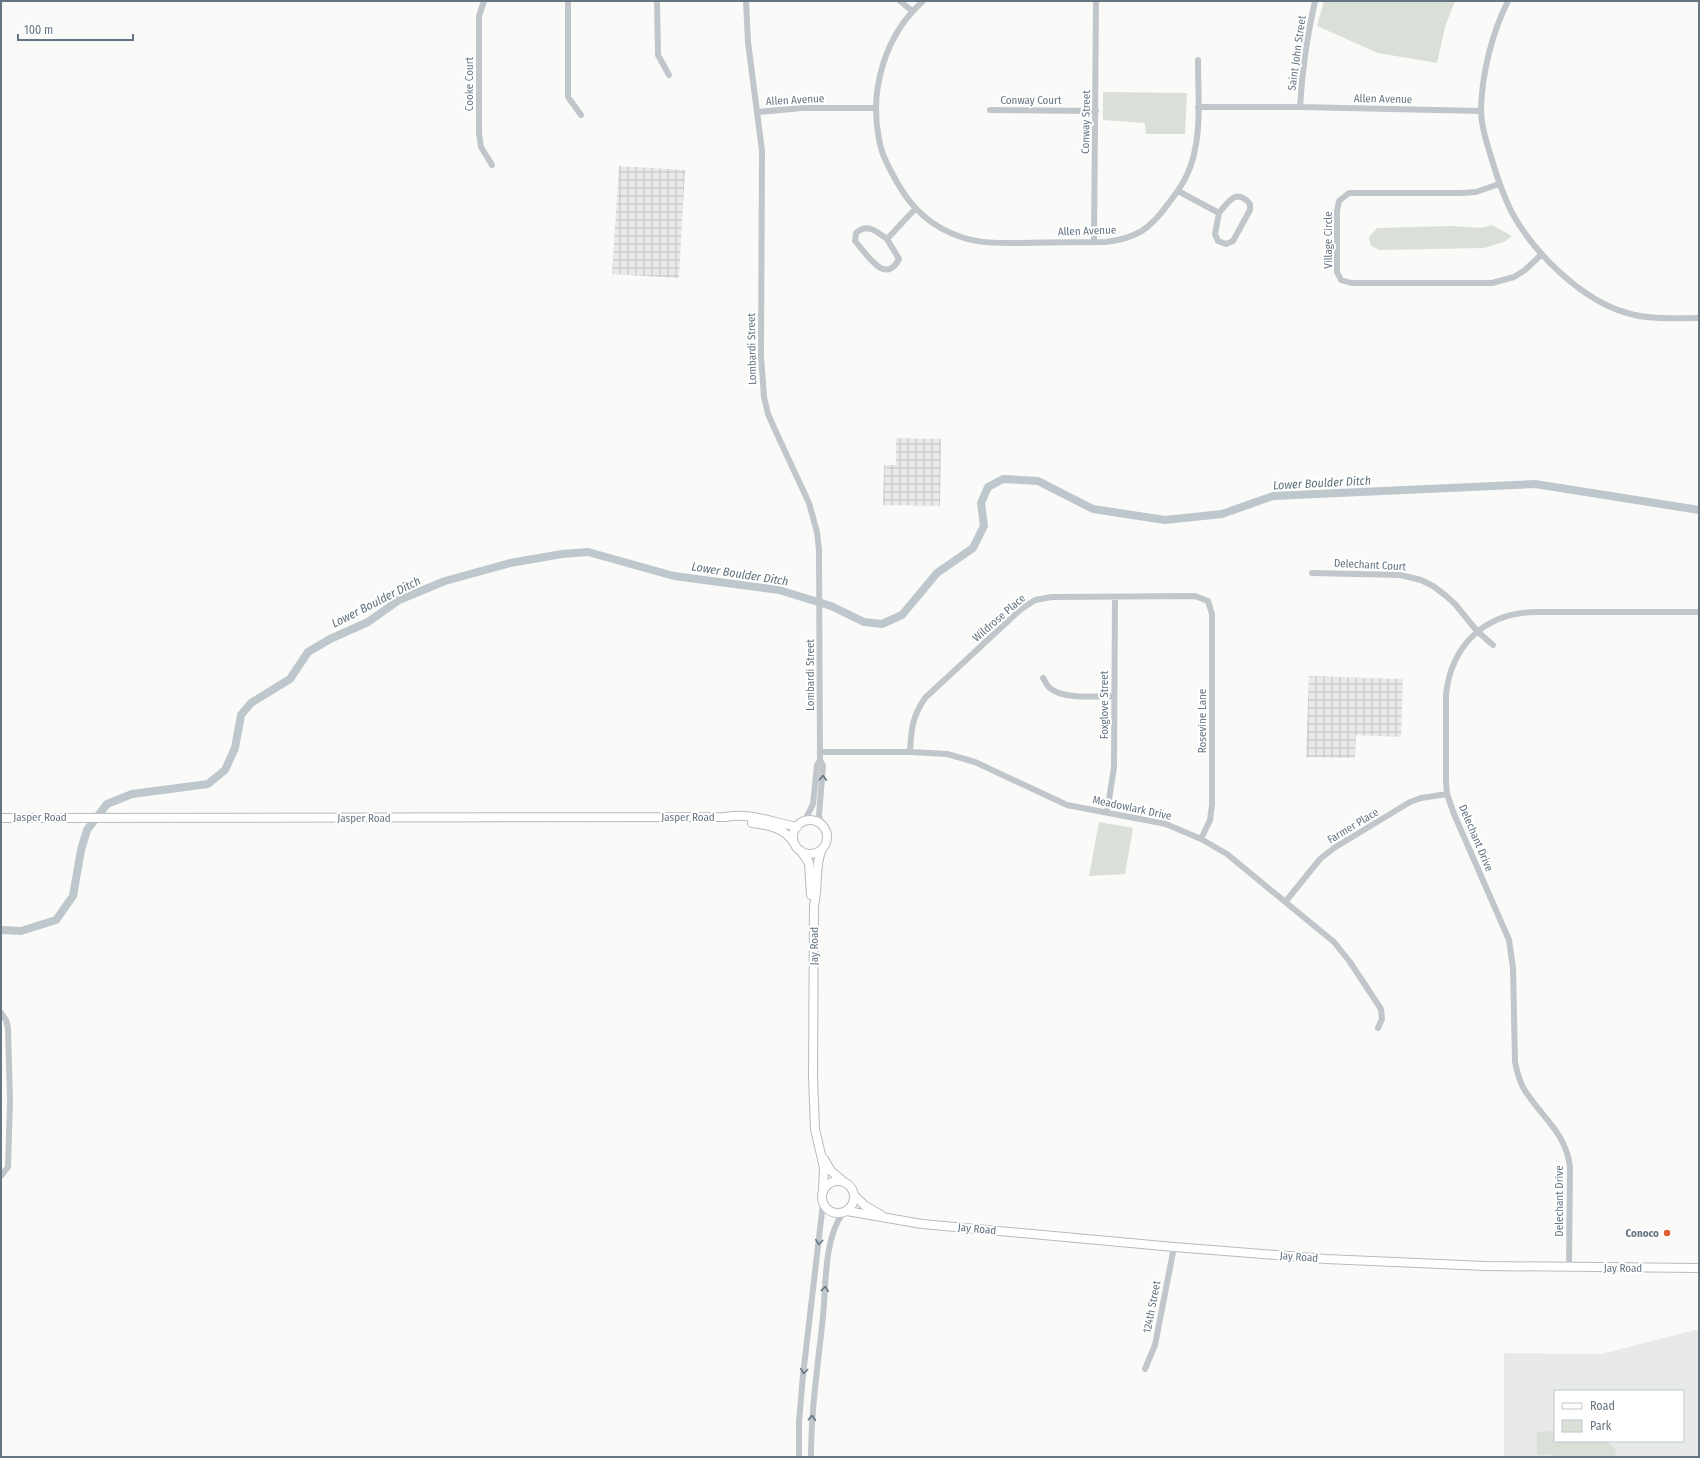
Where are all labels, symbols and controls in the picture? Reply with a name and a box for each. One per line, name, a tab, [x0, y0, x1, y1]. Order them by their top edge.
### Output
street label: Saint John Street	[1285, 14, 1309, 91]
scale bar	[18, 16, 133, 42]
text: 100 m	[24, 23, 53, 37]
street label: Cooke Court	[463, 56, 476, 111]
street label: Conway Street	[1079, 90, 1093, 154]
street label: Allen Avenue	[765, 92, 825, 108]
street label: Allen Avenue	[1354, 92, 1412, 106]
street label: Conway Court	[1000, 94, 1062, 107]
street label: Village Circle	[1322, 211, 1335, 269]
street label: Allen Avenue	[1058, 223, 1116, 239]
street label: Lombardi Street	[745, 313, 759, 385]
water label: Lower Boulder Ditch	[1273, 473, 1371, 493]
street label: Delechant Court	[1334, 557, 1407, 573]
water label: Lower Boulder Ditch	[691, 559, 789, 589]
water label: Lower Boulder Ditch	[329, 574, 423, 630]
street label: Wildrose Place	[970, 592, 1028, 644]
street label: Lombardi Street	[804, 639, 817, 711]
street label: Foxglove Street	[1098, 670, 1111, 739]
street label: Rosevine Lane	[1196, 689, 1209, 753]
one-way arrow	[818, 775, 827, 781]
street label: Meadowlark Drive	[1091, 793, 1173, 823]
street label: Delechant Drive	[1456, 803, 1496, 873]
street label: Farmer Place	[1325, 806, 1381, 846]
street label: Jasper Road	[13, 811, 67, 824]
street label: Jasper Road	[661, 811, 715, 824]
street label: Jasper Road	[337, 812, 391, 825]
street label: Jay Road	[808, 927, 821, 965]
street label: Delechant Drive	[1553, 1165, 1566, 1237]
street label: Jay Road	[957, 1221, 997, 1237]
place label: Conoco	[1625, 1227, 1659, 1240]
marker: Conoco	[1662, 1228, 1672, 1238]
one-way arrow	[815, 1239, 824, 1245]
street label: Jay Road	[1279, 1249, 1319, 1265]
street label: Jay Road	[1604, 1262, 1642, 1275]
street label: 124th Street	[1141, 1279, 1164, 1334]
one-way arrow	[821, 1286, 830, 1292]
one-way arrow	[800, 1368, 809, 1374]
legend	[1554, 1390, 1684, 1442]
text: Road	[1590, 1399, 1615, 1413]
one-way arrow	[807, 1415, 816, 1421]
text: Park	[1590, 1419, 1612, 1433]

